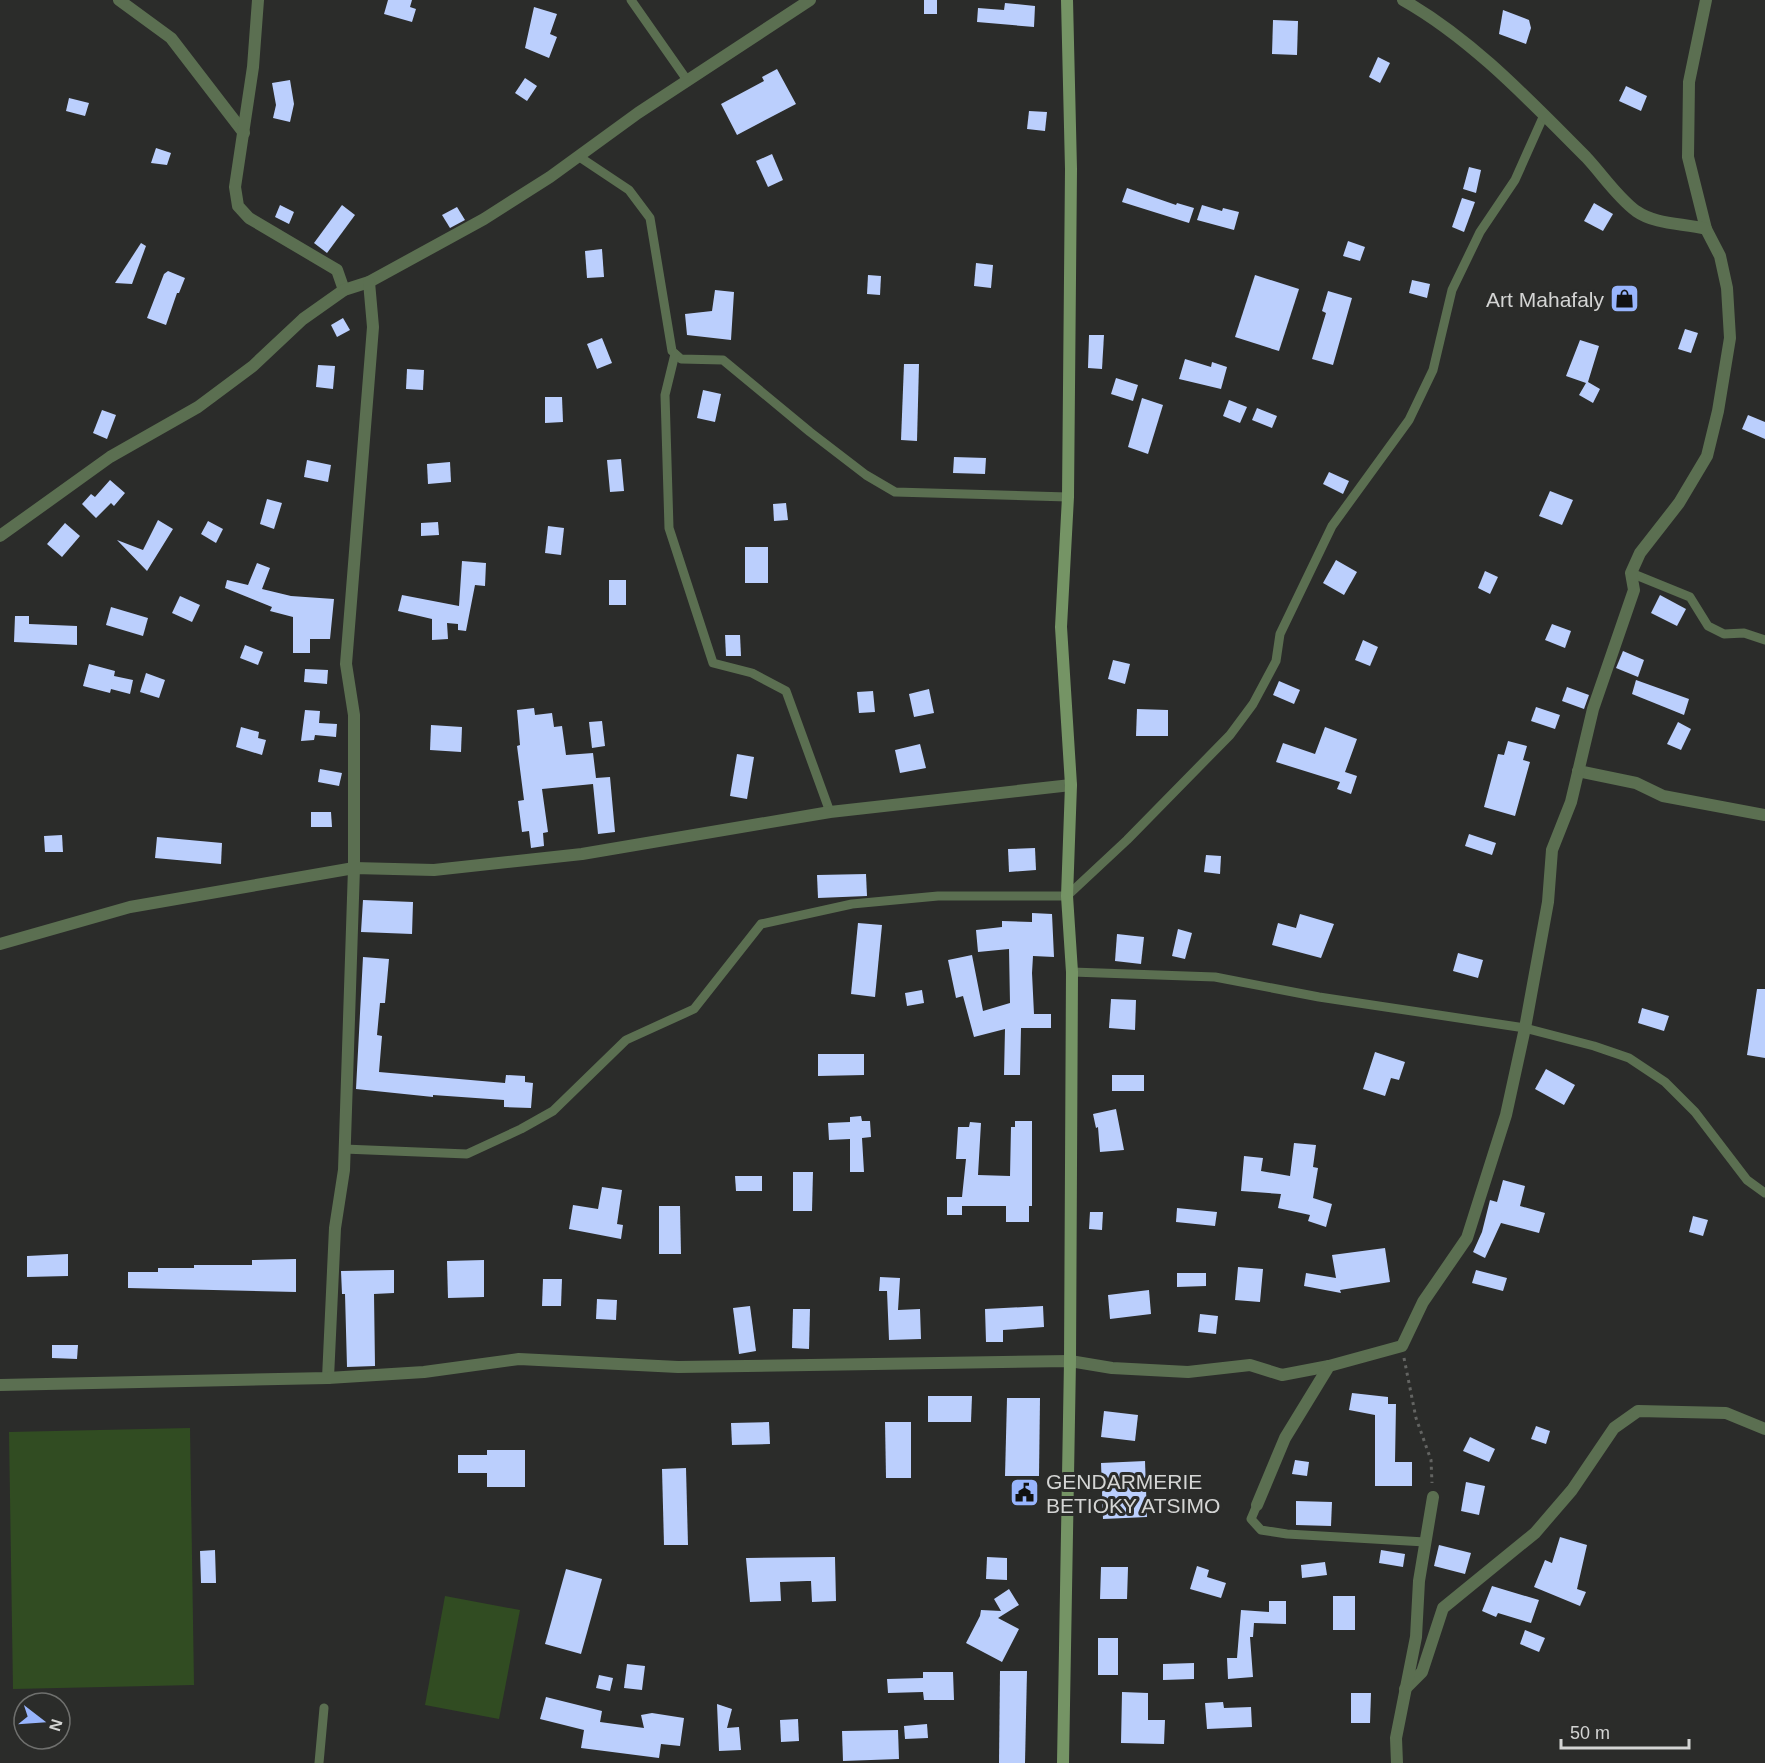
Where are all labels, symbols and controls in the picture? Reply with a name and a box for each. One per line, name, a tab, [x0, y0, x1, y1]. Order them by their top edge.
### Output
shop icon: Art Mahafaly	[1609, 283, 1641, 315]
place label: Art Mahafaly	[1486, 288, 1604, 311]
place label: GENDARMERIE BETIOKY ATSIMO	[1046, 1470, 1220, 1517]
public building icon: GENDARMERIE BETIOKY ATSIMO	[1009, 1477, 1041, 1509]
north arrow	[12, 1691, 72, 1751]
scale bar	[1561, 1712, 1688, 1750]
text: N	[46, 1717, 66, 1733]
text: 50 m	[1570, 1723, 1610, 1743]

